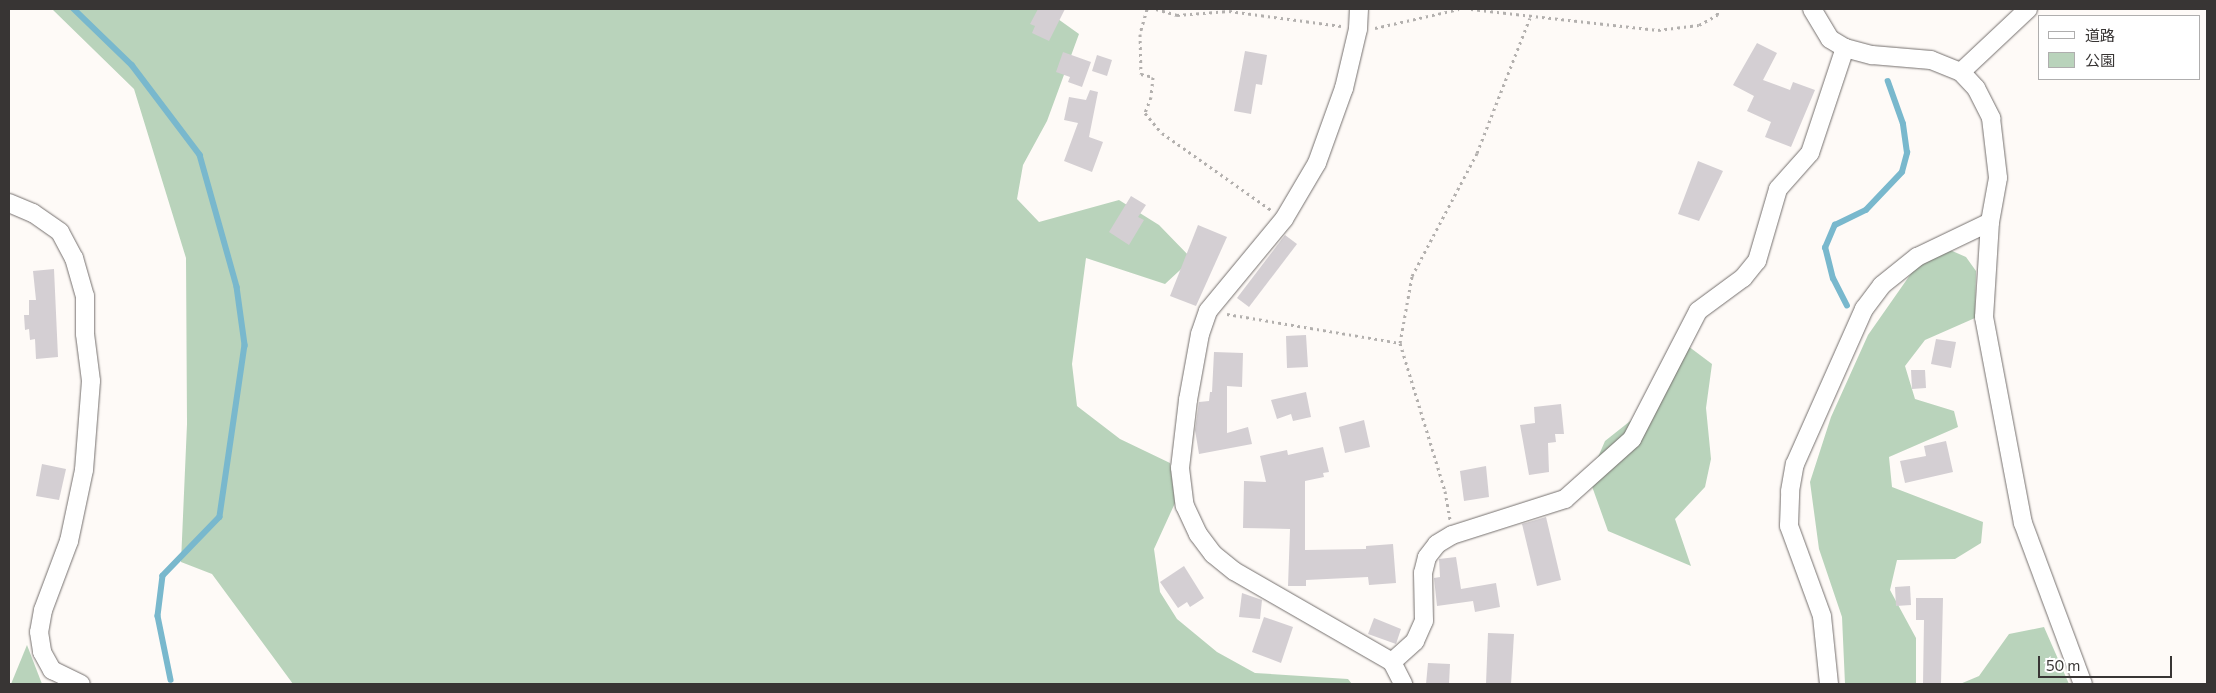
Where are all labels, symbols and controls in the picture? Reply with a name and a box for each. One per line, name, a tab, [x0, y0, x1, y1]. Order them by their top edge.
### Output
legend	[2038, 15, 2201, 80]
text: 道路	[2085, 26, 2115, 44]
text: 公園	[2085, 51, 2115, 69]
scale bar	[2041, 646, 2175, 678]
text: 50 m	[2046, 656, 2080, 674]

